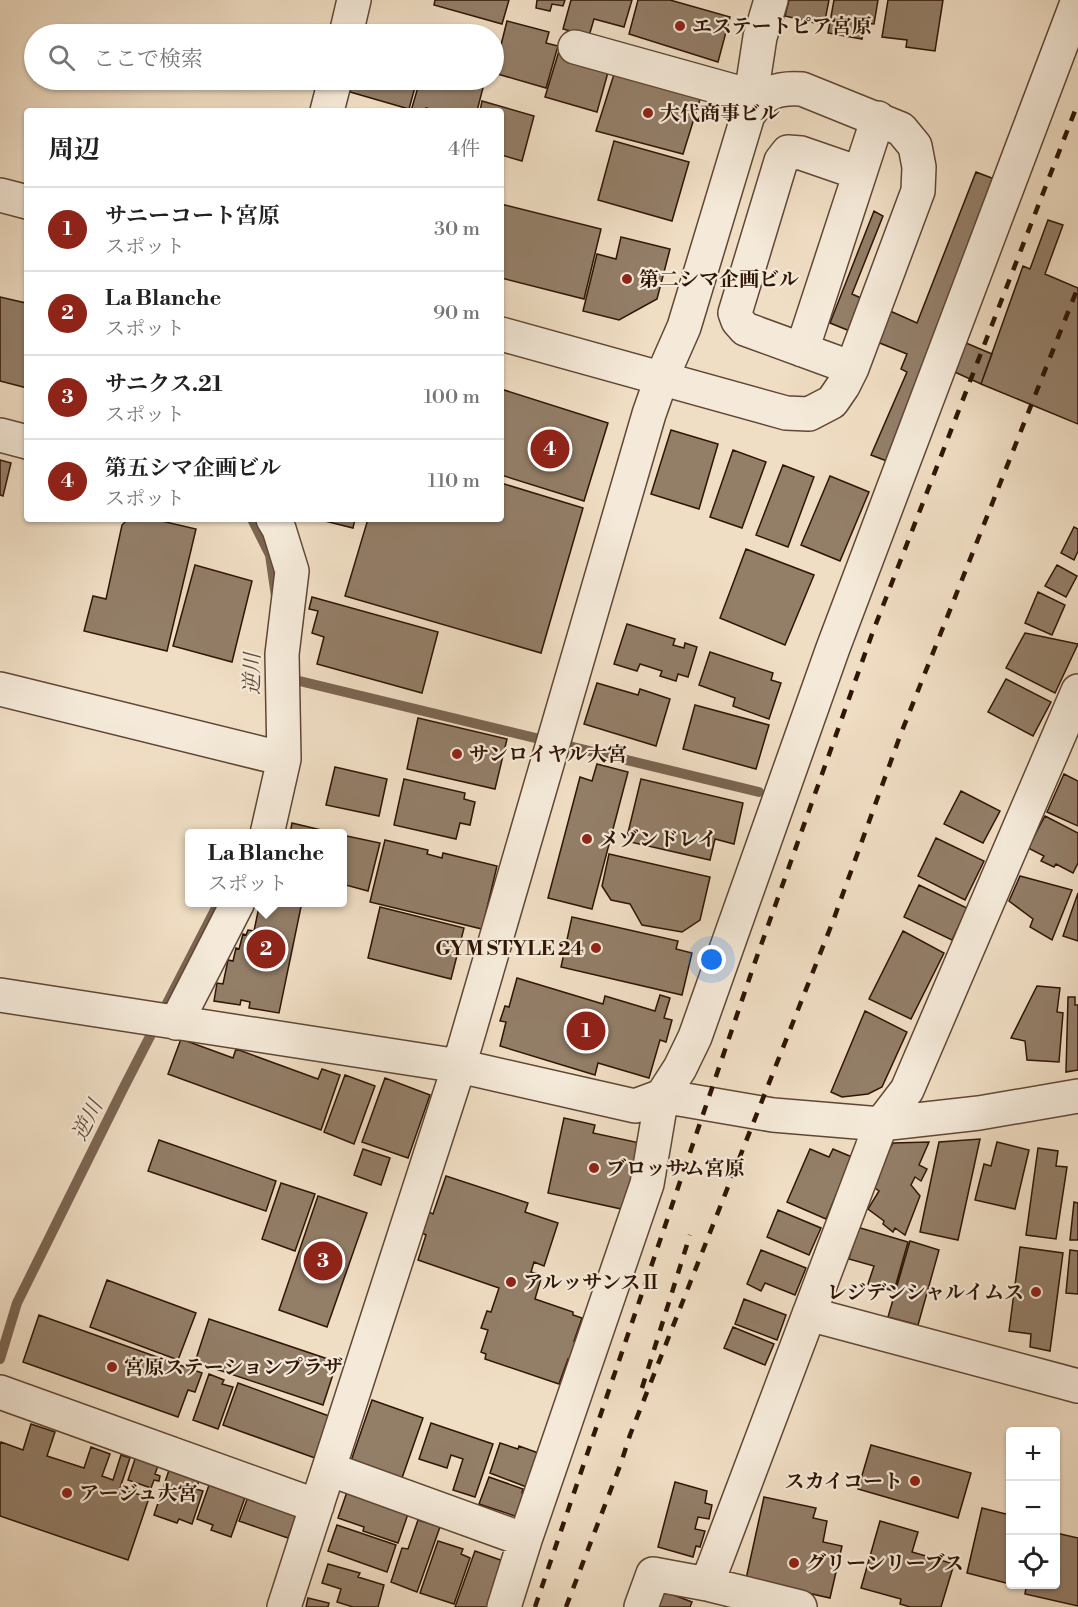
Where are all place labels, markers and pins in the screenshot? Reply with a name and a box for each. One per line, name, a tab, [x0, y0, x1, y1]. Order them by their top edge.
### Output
place label: エステートピア宮原	[692, 15, 872, 40]
marker: エステートピア宮原	[673, 19, 687, 33]
place label: 大代商事ビル	[660, 102, 780, 127]
marker: 大代商事ビル	[641, 106, 655, 120]
place label: 第二シマ企画ビル	[639, 268, 799, 293]
marker: 第二シマ企画ビル	[620, 272, 634, 286]
pin: 4	[530, 426, 570, 472]
place label: サンロイヤル大宮	[469, 743, 627, 768]
marker: サンロイヤル大宮	[450, 747, 464, 761]
place label: メゾンドレイ	[599, 828, 717, 853]
marker: メゾンドレイ	[580, 832, 594, 846]
pin: 2	[246, 926, 286, 972]
place label: GYM STYLE 24	[435, 937, 584, 962]
marker: GYM STYLE 24	[589, 941, 603, 955]
pin: 1	[566, 1008, 606, 1054]
place label: ブロッサム宮原	[606, 1157, 745, 1182]
marker: ブロッサム宮原	[587, 1161, 601, 1175]
pin: 3	[304, 1238, 342, 1284]
place label: アルッサンスⅡ	[523, 1271, 661, 1296]
marker: アルッサンスⅡ	[504, 1275, 518, 1289]
place label: レジデンシャルイムス	[827, 1281, 1024, 1306]
marker: レジデンシャルイムス	[1029, 1285, 1043, 1299]
place label: 宮原ステーションプラザ	[124, 1356, 343, 1381]
marker: 宮原ステーションプラザ	[105, 1360, 119, 1374]
place label: スカイコート	[784, 1470, 903, 1495]
marker: スカイコート	[908, 1474, 922, 1488]
place label: アージュ大宮	[79, 1482, 198, 1507]
marker: アージュ大宮	[60, 1486, 74, 1500]
place label: グリーンリーブス	[806, 1552, 964, 1577]
marker: グリーンリーブス	[787, 1556, 801, 1570]

